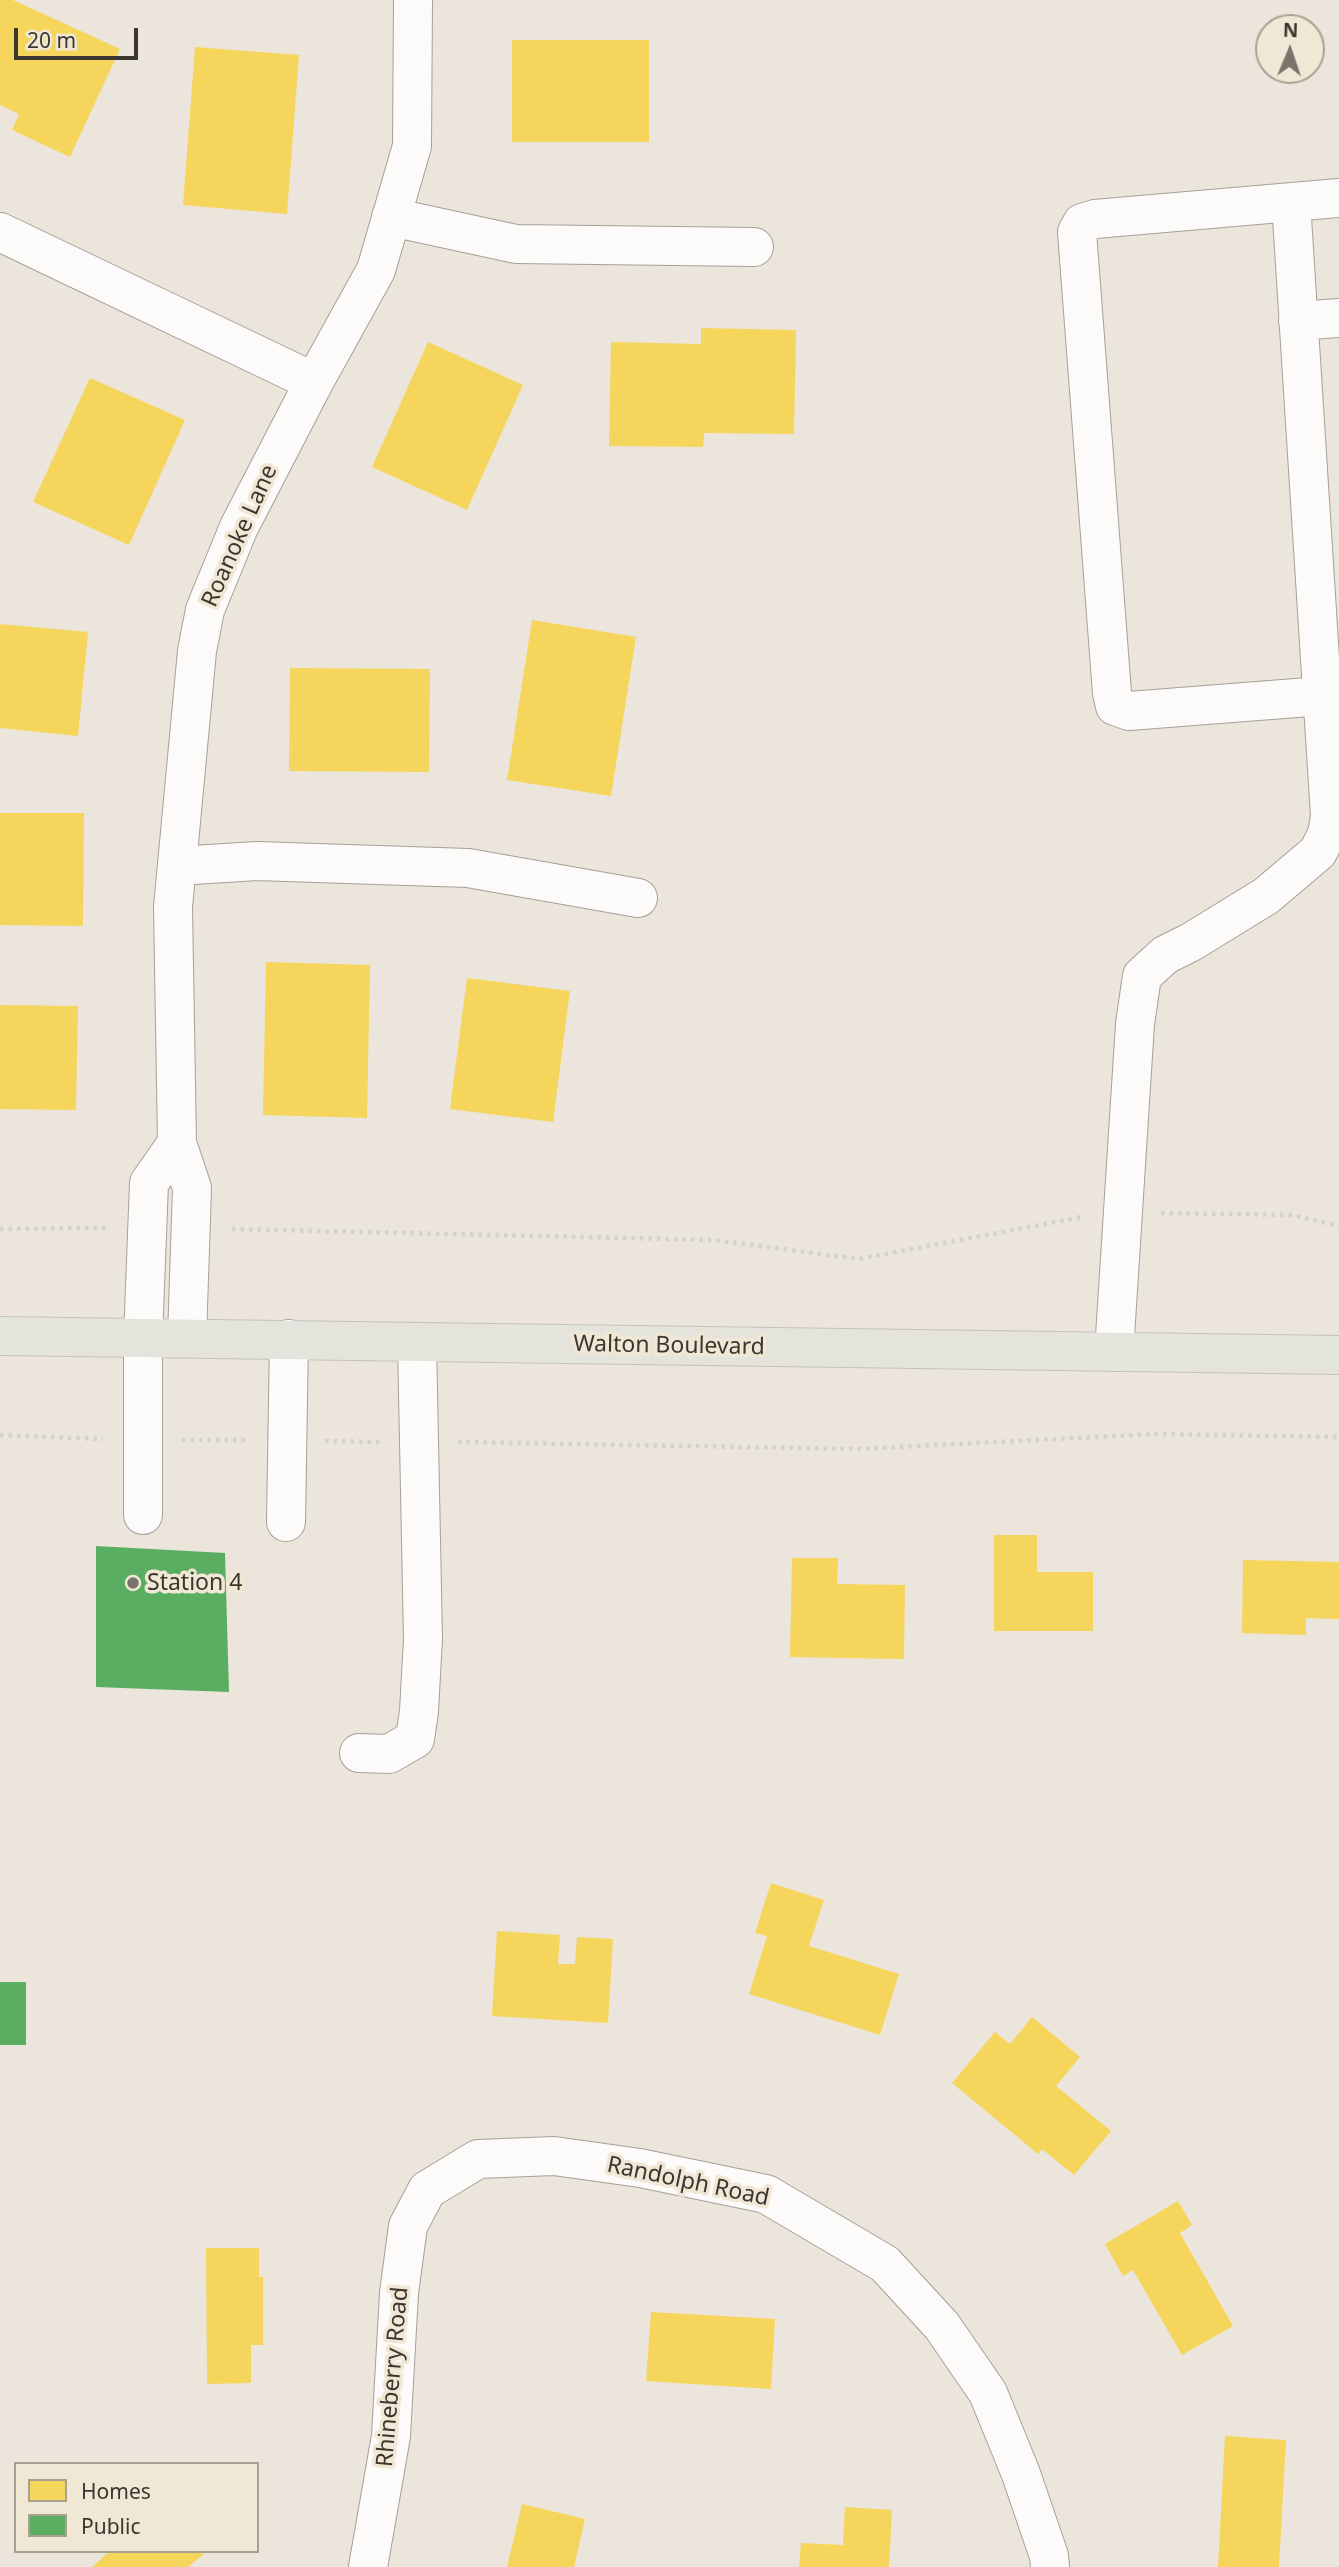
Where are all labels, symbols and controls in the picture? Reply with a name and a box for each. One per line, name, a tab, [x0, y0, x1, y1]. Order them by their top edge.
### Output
scale bar	[18, 14, 142, 58]
north arrow	[1255, 14, 1325, 84]
text: N	[1282, 17, 1299, 43]
text: 20 m	[27, 26, 76, 54]
street label: Roanoke Lane	[196, 461, 284, 611]
street label: Walton Boulevard	[573, 1331, 765, 1361]
place label: Station 4	[147, 1569, 242, 1597]
marker: Station 4	[125, 1575, 141, 1591]
street label: Randolph Road	[604, 2151, 772, 2213]
street label: Rhineberry Road	[371, 2286, 415, 2468]
legend	[14, 2462, 259, 2553]
text: Homes	[81, 2477, 151, 2505]
text: Public	[81, 2512, 141, 2540]

